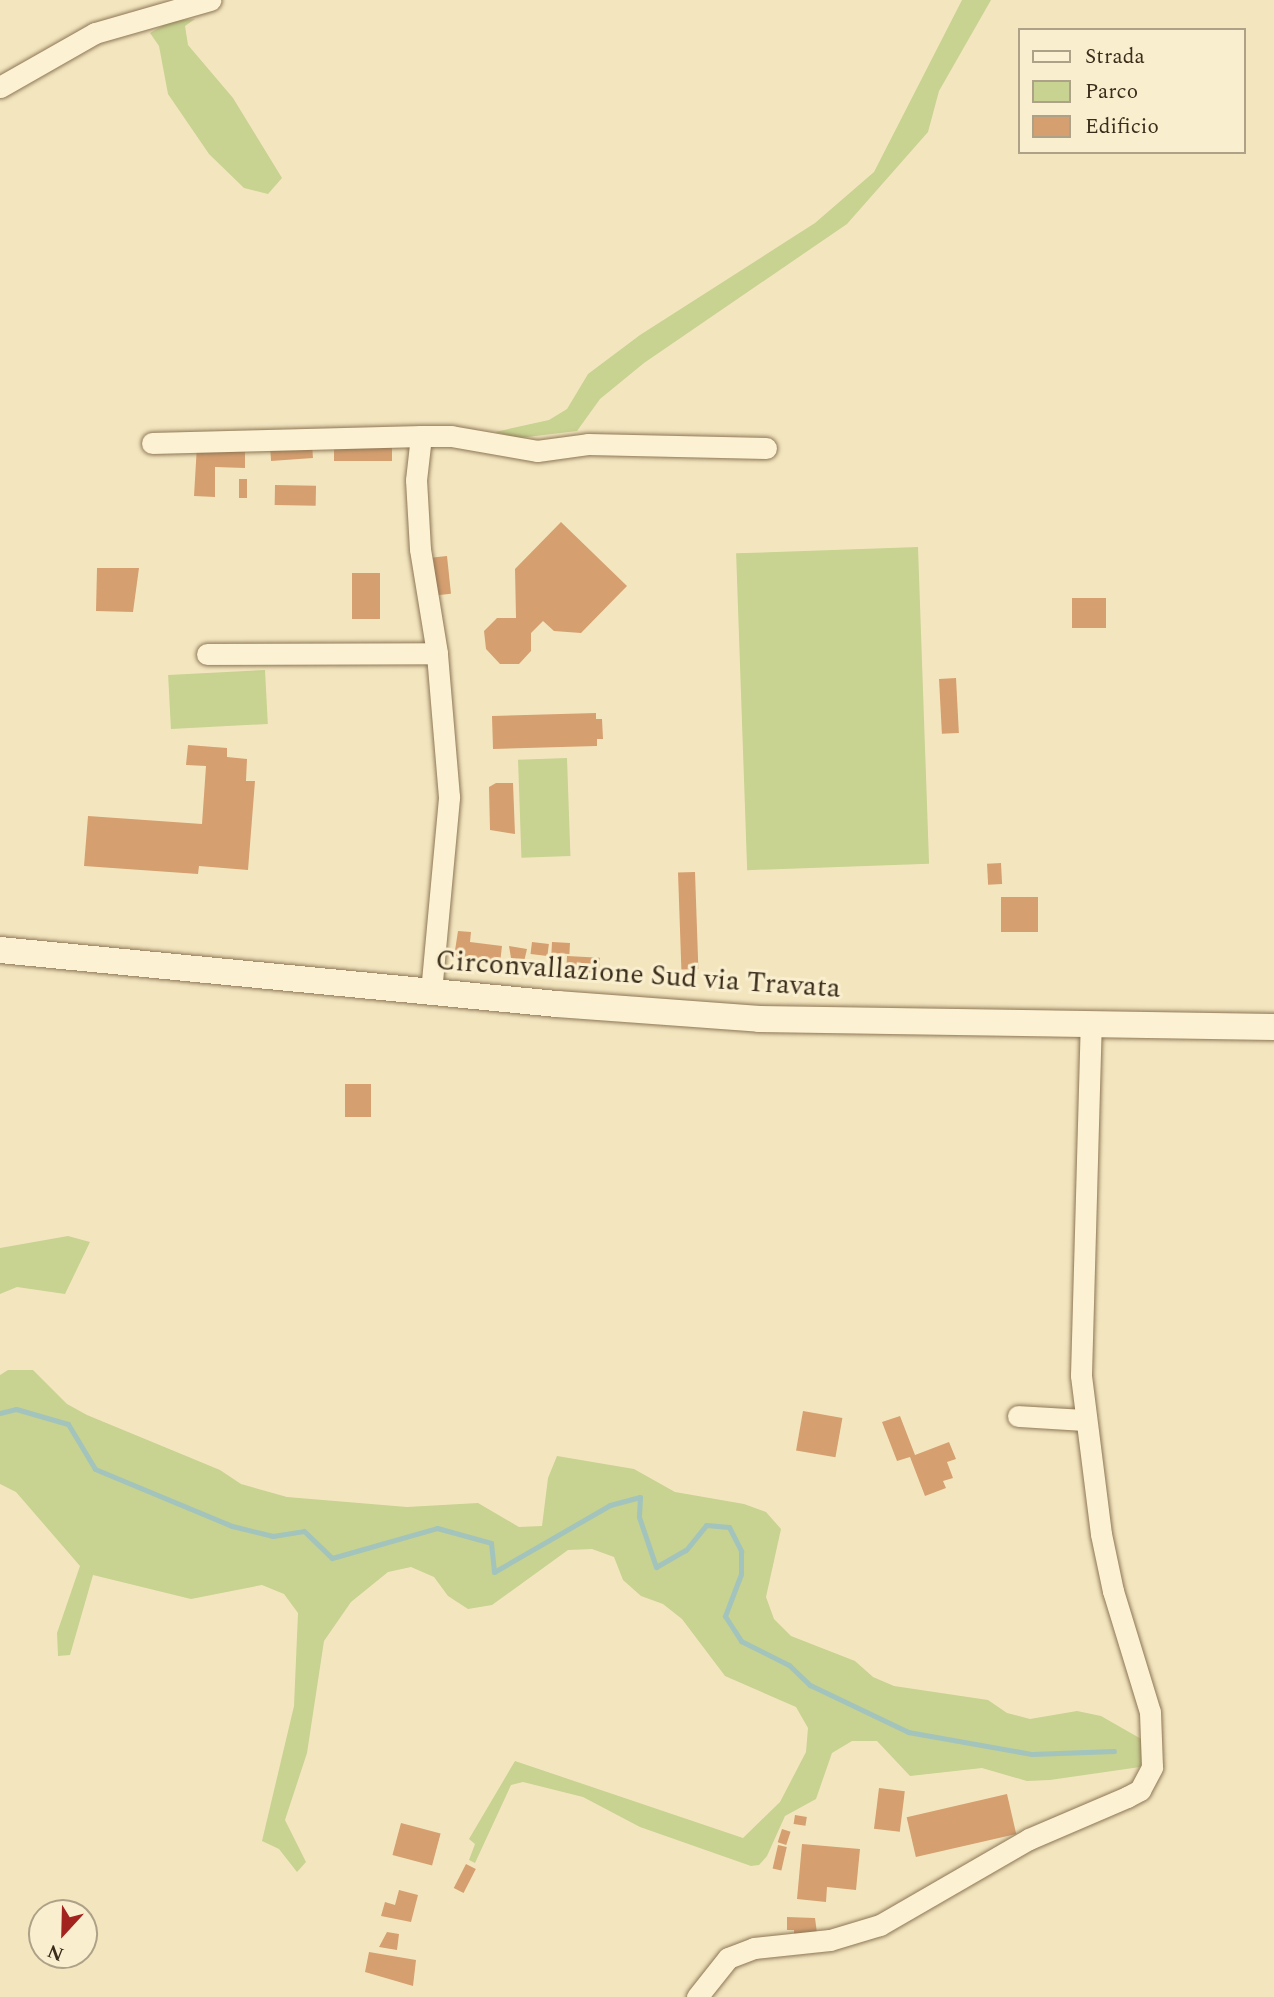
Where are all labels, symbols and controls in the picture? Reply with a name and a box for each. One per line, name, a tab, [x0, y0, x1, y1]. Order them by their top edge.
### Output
legend	[1018, 28, 1246, 154]
text: Strada	[1085, 41, 1145, 73]
text: Parco	[1085, 76, 1138, 108]
text: Edificio	[1085, 111, 1159, 143]
street label: Circonvallazione Sud via Travata	[434, 944, 842, 1006]
north arrow	[28, 1899, 98, 1969]
text: N	[43, 1936, 68, 1968]

